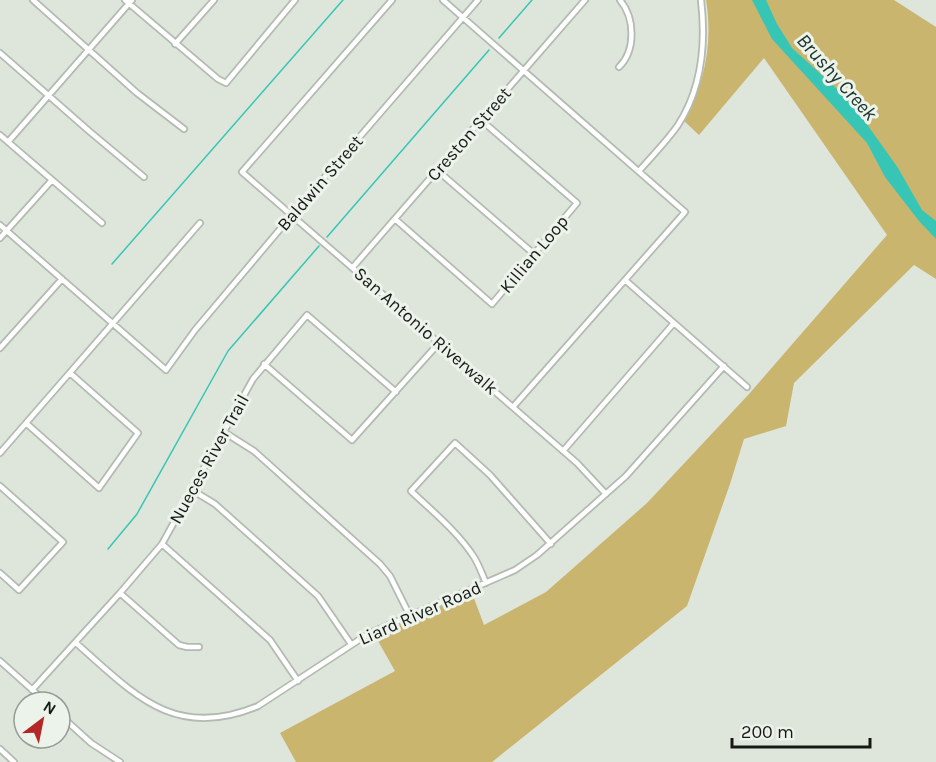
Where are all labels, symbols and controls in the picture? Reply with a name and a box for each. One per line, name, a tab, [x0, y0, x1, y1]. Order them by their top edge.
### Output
water label: Brushy Creek	[792, 29, 883, 126]
street label: Creston Street	[422, 82, 516, 186]
street label: Baldwin Street	[272, 130, 368, 235]
street label: Killian Loop	[495, 210, 573, 298]
street label: San Antonio Riverwalk	[350, 263, 502, 399]
street label: Nueces River Trail	[164, 390, 254, 528]
street label: Liard River Road	[355, 576, 485, 650]
north arrow	[12, 690, 72, 750]
text: N	[40, 697, 60, 719]
scale bar	[732, 711, 870, 749]
text: 200 m	[741, 721, 794, 743]

